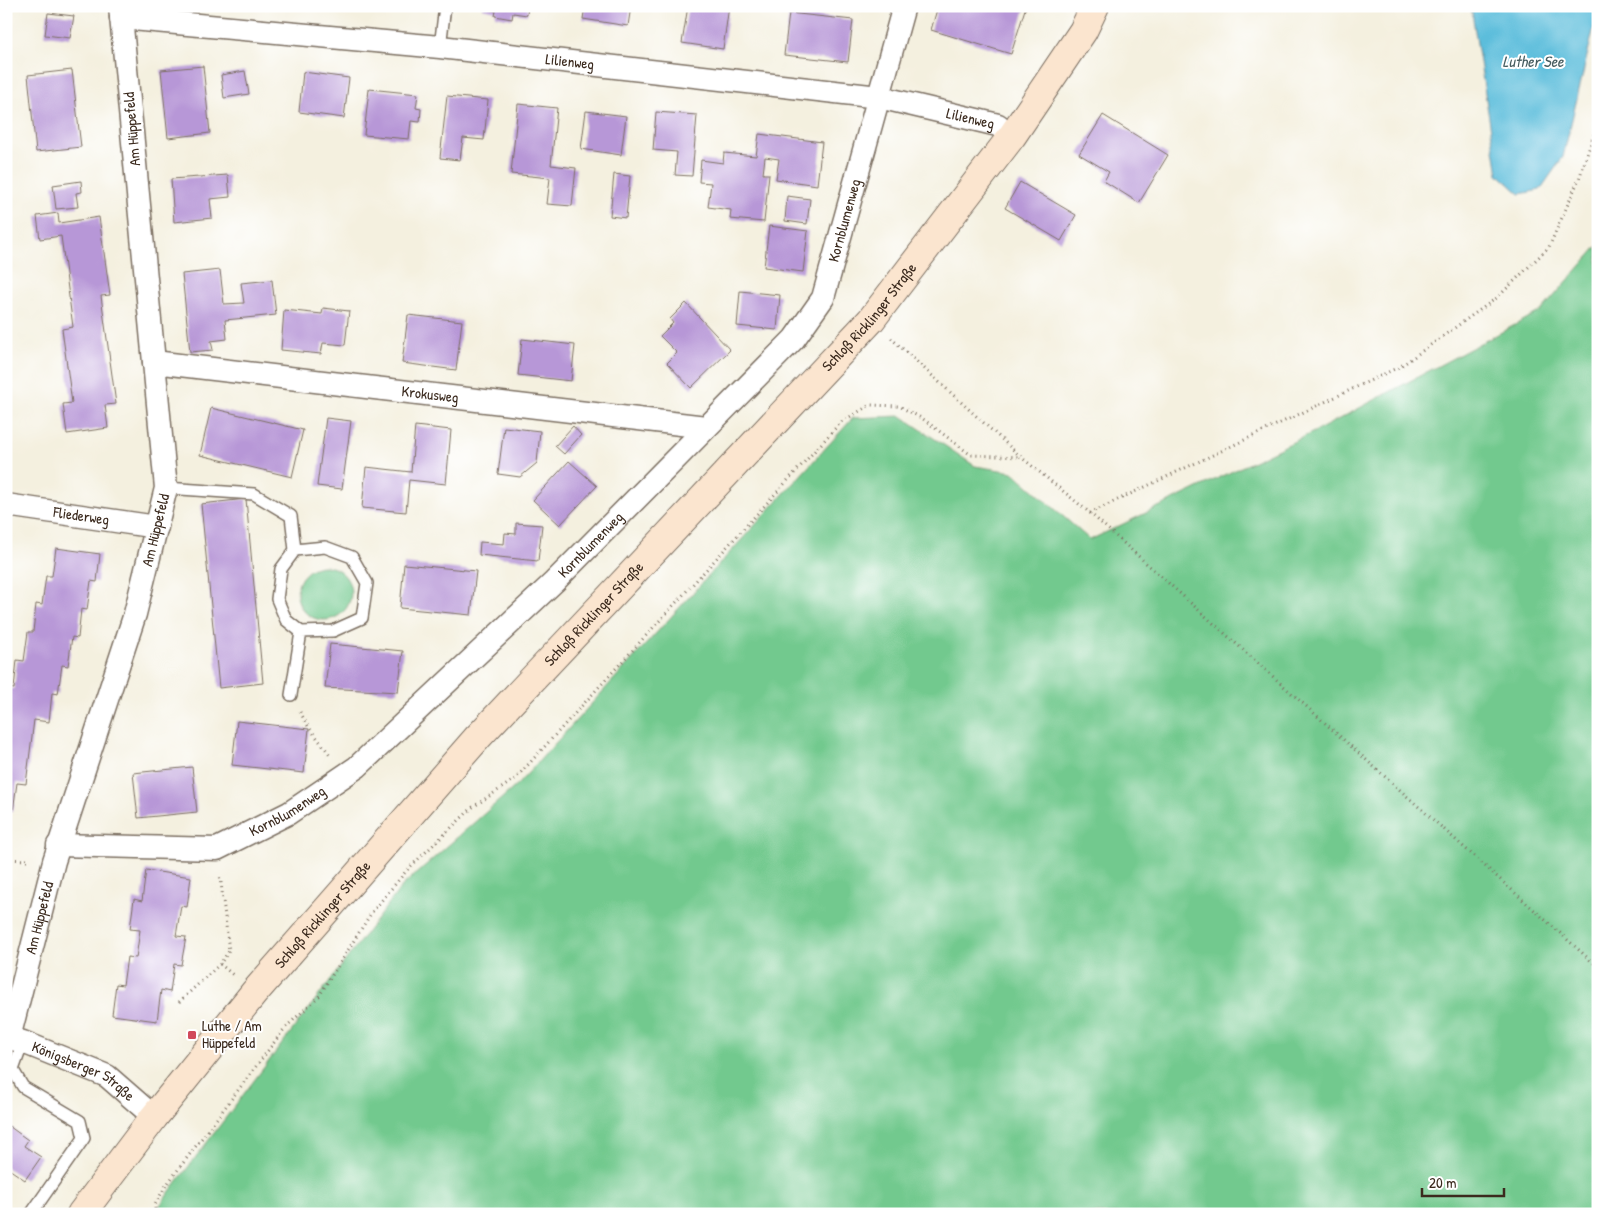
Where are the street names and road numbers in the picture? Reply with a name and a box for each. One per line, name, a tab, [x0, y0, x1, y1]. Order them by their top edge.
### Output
street label: Lilienweg	[545, 48, 596, 75]
street label: Am Hüppefeld	[118, 91, 145, 167]
street label: Lilienweg	[944, 102, 997, 134]
street label: Kornblumenweg	[822, 176, 866, 264]
street label: Schloß Ricklinger Straße	[817, 258, 921, 376]
street label: Krokusweg	[400, 380, 460, 408]
street label: Am Hüppefeld	[136, 491, 174, 568]
street label: Fliederweg	[51, 501, 111, 530]
street label: Kornblumenweg	[553, 507, 628, 582]
street label: Schloß Ricklinger Straße	[539, 557, 648, 670]
street label: Kornblumenweg	[245, 780, 330, 841]
street label: Schloß Ricklinger Straße	[269, 856, 375, 972]
street label: Am Hüppefeld	[20, 879, 58, 956]
street label: Königsberger Straße	[29, 1036, 140, 1106]

